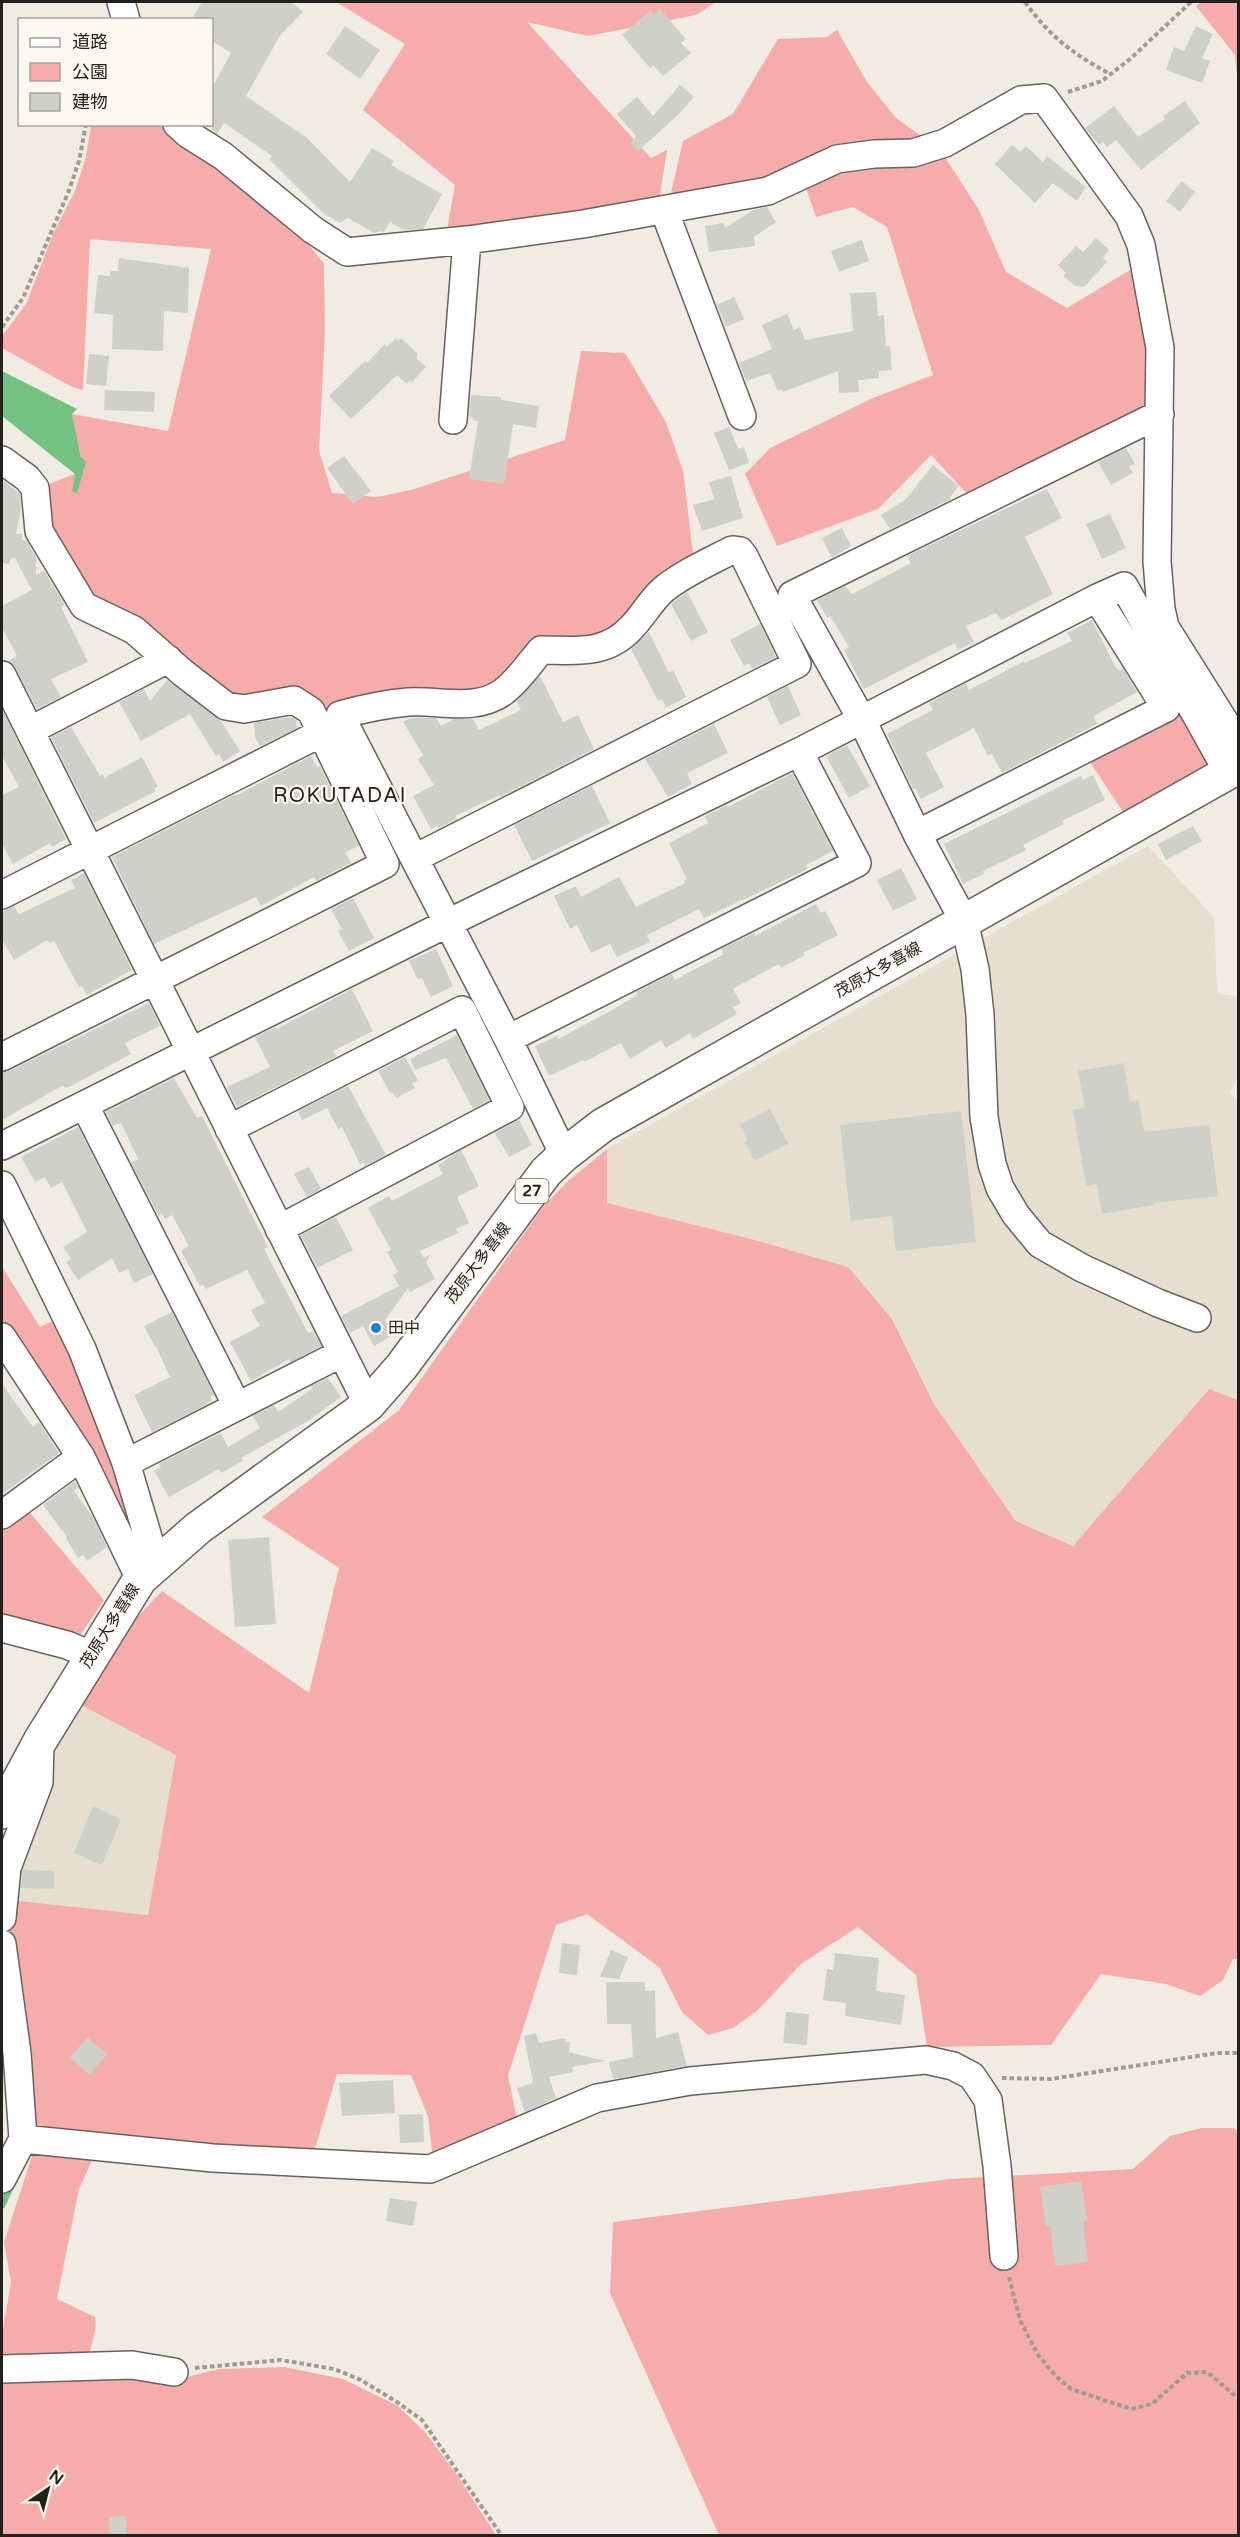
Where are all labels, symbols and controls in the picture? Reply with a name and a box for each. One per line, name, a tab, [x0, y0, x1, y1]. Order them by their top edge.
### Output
legend	[18, 18, 213, 126]
text: 道路	[72, 31, 108, 53]
text: 公園	[72, 61, 108, 83]
text: 建物	[72, 91, 108, 113]
district label: ROKUTADAI	[273, 784, 407, 808]
street label: 茂原大多喜線	[831, 938, 925, 1002]
road number: 27	[516, 1179, 548, 1203]
street label: 茂原大多喜線	[441, 1219, 515, 1307]
place label: 田中	[388, 1318, 420, 1338]
marker: 田中	[369, 1321, 383, 1335]
street label: 茂原大多喜線	[76, 1580, 144, 1672]
north arrow	[18, 2459, 78, 2519]
text: N	[45, 2466, 67, 2489]

